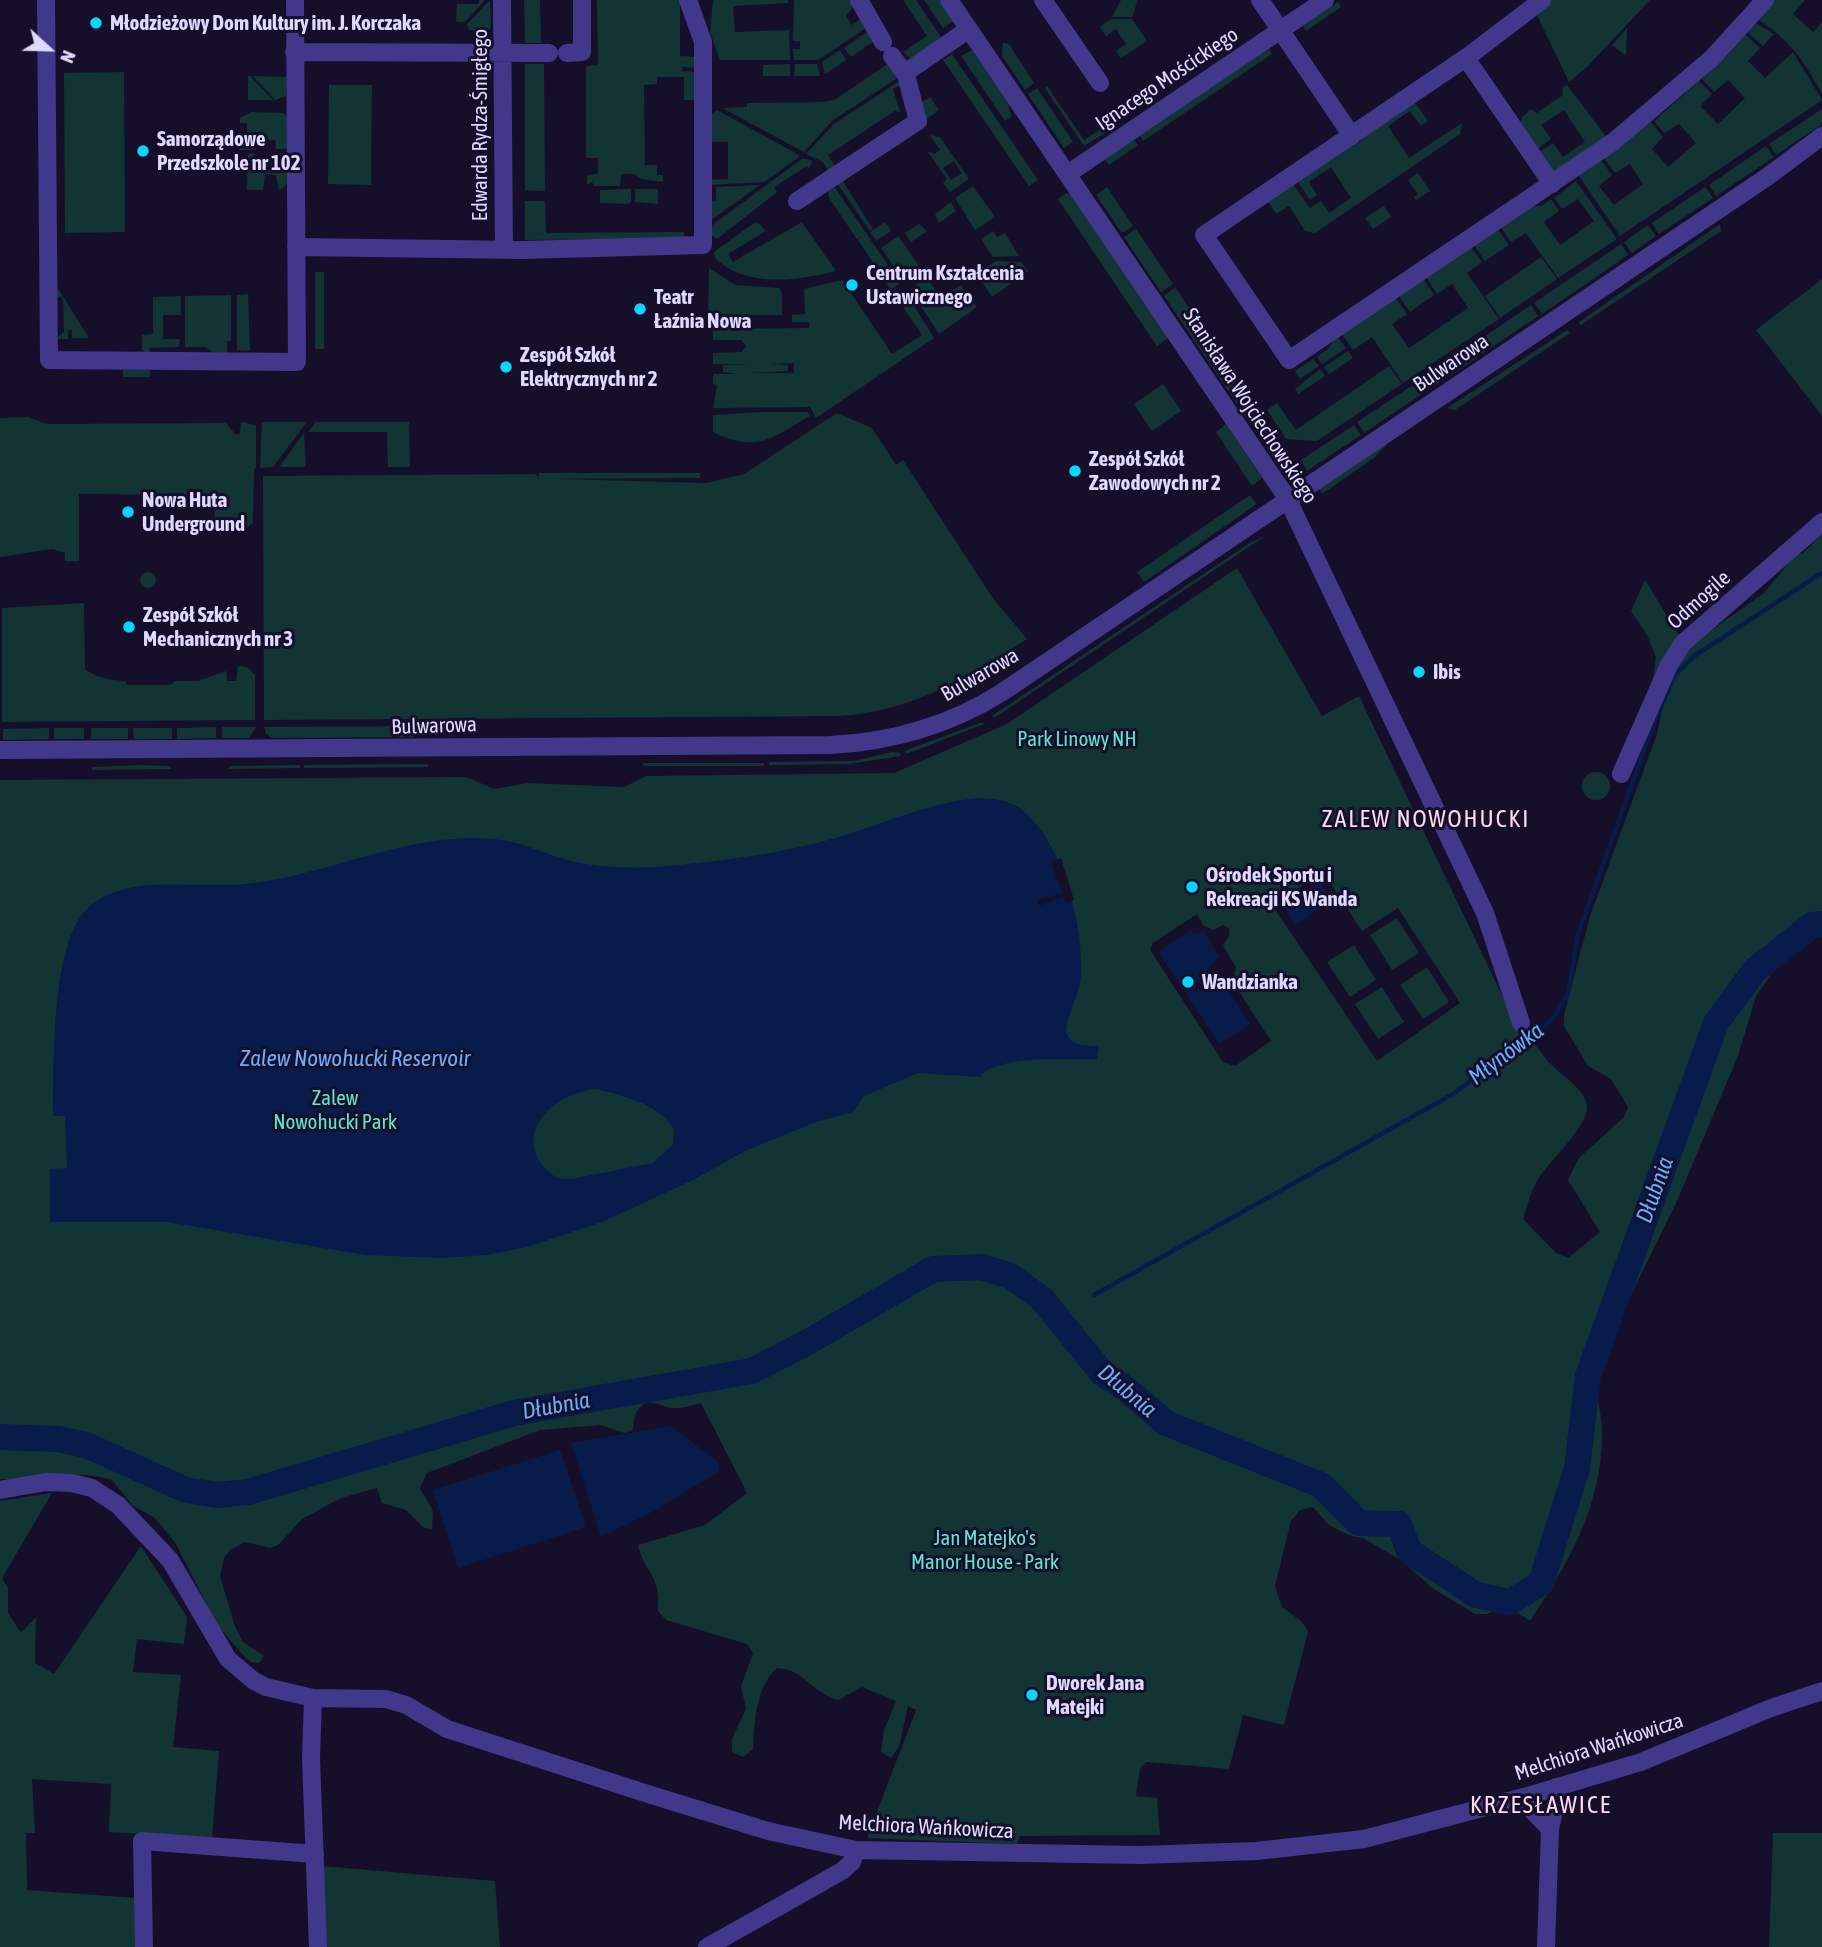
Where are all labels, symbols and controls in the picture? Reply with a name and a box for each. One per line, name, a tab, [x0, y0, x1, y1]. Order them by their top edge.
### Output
place label: Młodzieżowy Dom Kultury im. J. Korczaka	[110, 10, 421, 36]
north arrow	[14, 14, 84, 84]
marker: Młodzieżowy Dom Kultury im. J. Korczaka	[88, 15, 104, 31]
street label: Ignacego Mościckiego	[1091, 22, 1243, 136]
street label: Edwarda Rydza-Śmigłego	[467, 29, 493, 221]
text: N	[56, 48, 81, 66]
place label: Samorządowe Przedszkole nr 102	[157, 126, 301, 176]
marker: Samorządowe Przedszkole nr 102	[135, 143, 151, 159]
place label: Centrum Kształcenia Ustawicznego	[866, 260, 1024, 310]
marker: Centrum Kształcenia Ustawicznego	[844, 277, 860, 293]
place label: Teatr Łaźnia Nowa	[654, 284, 751, 334]
marker: Teatr Łaźnia Nowa	[632, 301, 648, 317]
street label: Stanisława Wojciechowskiego	[1177, 304, 1323, 508]
street label: Bulwarowa	[1409, 329, 1493, 397]
place label: Zespół Szkół Elektrycznych nr 2	[520, 342, 658, 392]
marker: Zespół Szkół Elektrycznych nr 2	[498, 359, 514, 375]
place label: Zespół Szkół Zawodowych nr 2	[1089, 446, 1221, 496]
marker: Zespół Szkół Zawodowych nr 2	[1067, 463, 1083, 479]
place label: Nowa Huta Underground	[142, 487, 245, 537]
marker: Nowa Huta Underground	[120, 504, 136, 520]
street label: Odmogile	[1662, 565, 1736, 635]
place label: Zespół Szkół Mechanicznych nr 3	[143, 602, 293, 652]
marker: Zespół Szkół Mechanicznych nr 3	[121, 619, 137, 635]
street label: Bulwarowa	[937, 643, 1023, 707]
place label: Ibis	[1433, 659, 1461, 685]
marker: Ibis	[1411, 664, 1427, 680]
street label: Bulwarowa	[391, 712, 477, 740]
park label: Park Linowy NH	[1017, 726, 1137, 752]
district label: ZALEW NOWOHUCKI	[1324, 805, 1528, 833]
place label: Ośrodek Sportu i Rekreacji KS Wanda	[1206, 862, 1357, 912]
marker: Ośrodek Sportu i Rekreacji KS Wanda	[1184, 879, 1200, 895]
place label: Wandzianka	[1202, 969, 1298, 995]
marker: Wandzianka	[1180, 974, 1196, 990]
water label: Młynówka	[1463, 1017, 1549, 1091]
water label: Zalew Nowohucki Reservoir	[240, 1045, 470, 1073]
park label: Zalew Nowohucki Park	[273, 1085, 397, 1135]
water label: Dłubnia	[1630, 1153, 1680, 1227]
water label: Dłubnia	[1092, 1359, 1162, 1423]
water label: Dłubnia	[520, 1386, 592, 1426]
park label: Jan Matejko's Manor House - Park	[911, 1525, 1059, 1575]
place label: Dworek Jana Matejki	[1046, 1670, 1144, 1720]
marker: Dworek Jana Matejki	[1024, 1687, 1040, 1703]
street label: Melchiora Wańkowicza	[1512, 1708, 1686, 1786]
district label: KRZESŁAWICE	[1471, 1791, 1611, 1819]
street label: Melchiora Wańkowicza	[838, 1810, 1014, 1844]

